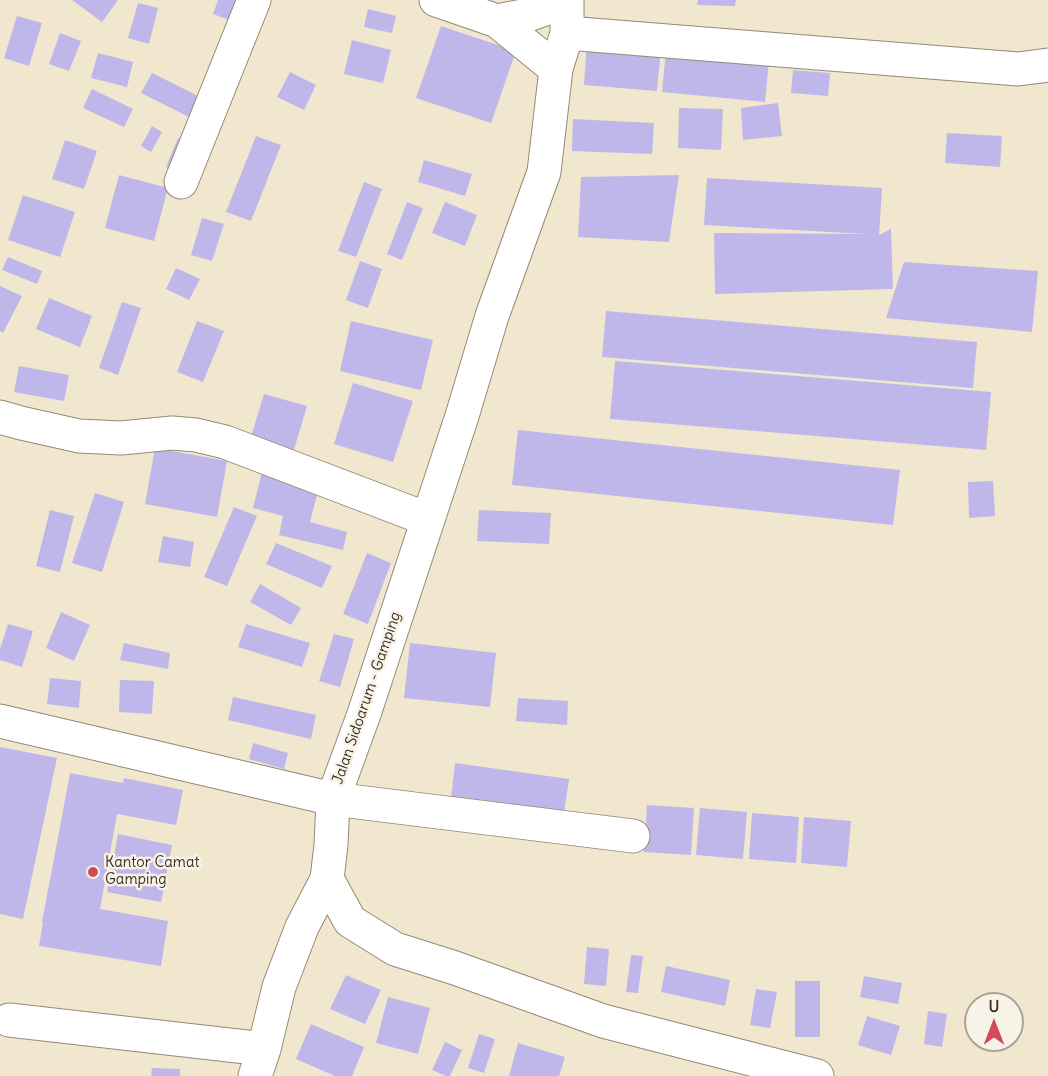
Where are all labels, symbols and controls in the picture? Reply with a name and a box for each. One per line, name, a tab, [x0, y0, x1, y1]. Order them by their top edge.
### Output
street label: Jalan Sidoarum - Gamping	[329, 610, 405, 786]
place label: Kantor Camat Gamping	[105, 854, 200, 889]
marker: Kantor Camat Gamping	[86, 865, 100, 879]
north arrow	[964, 992, 1024, 1052]
text: U	[989, 996, 999, 1016]

